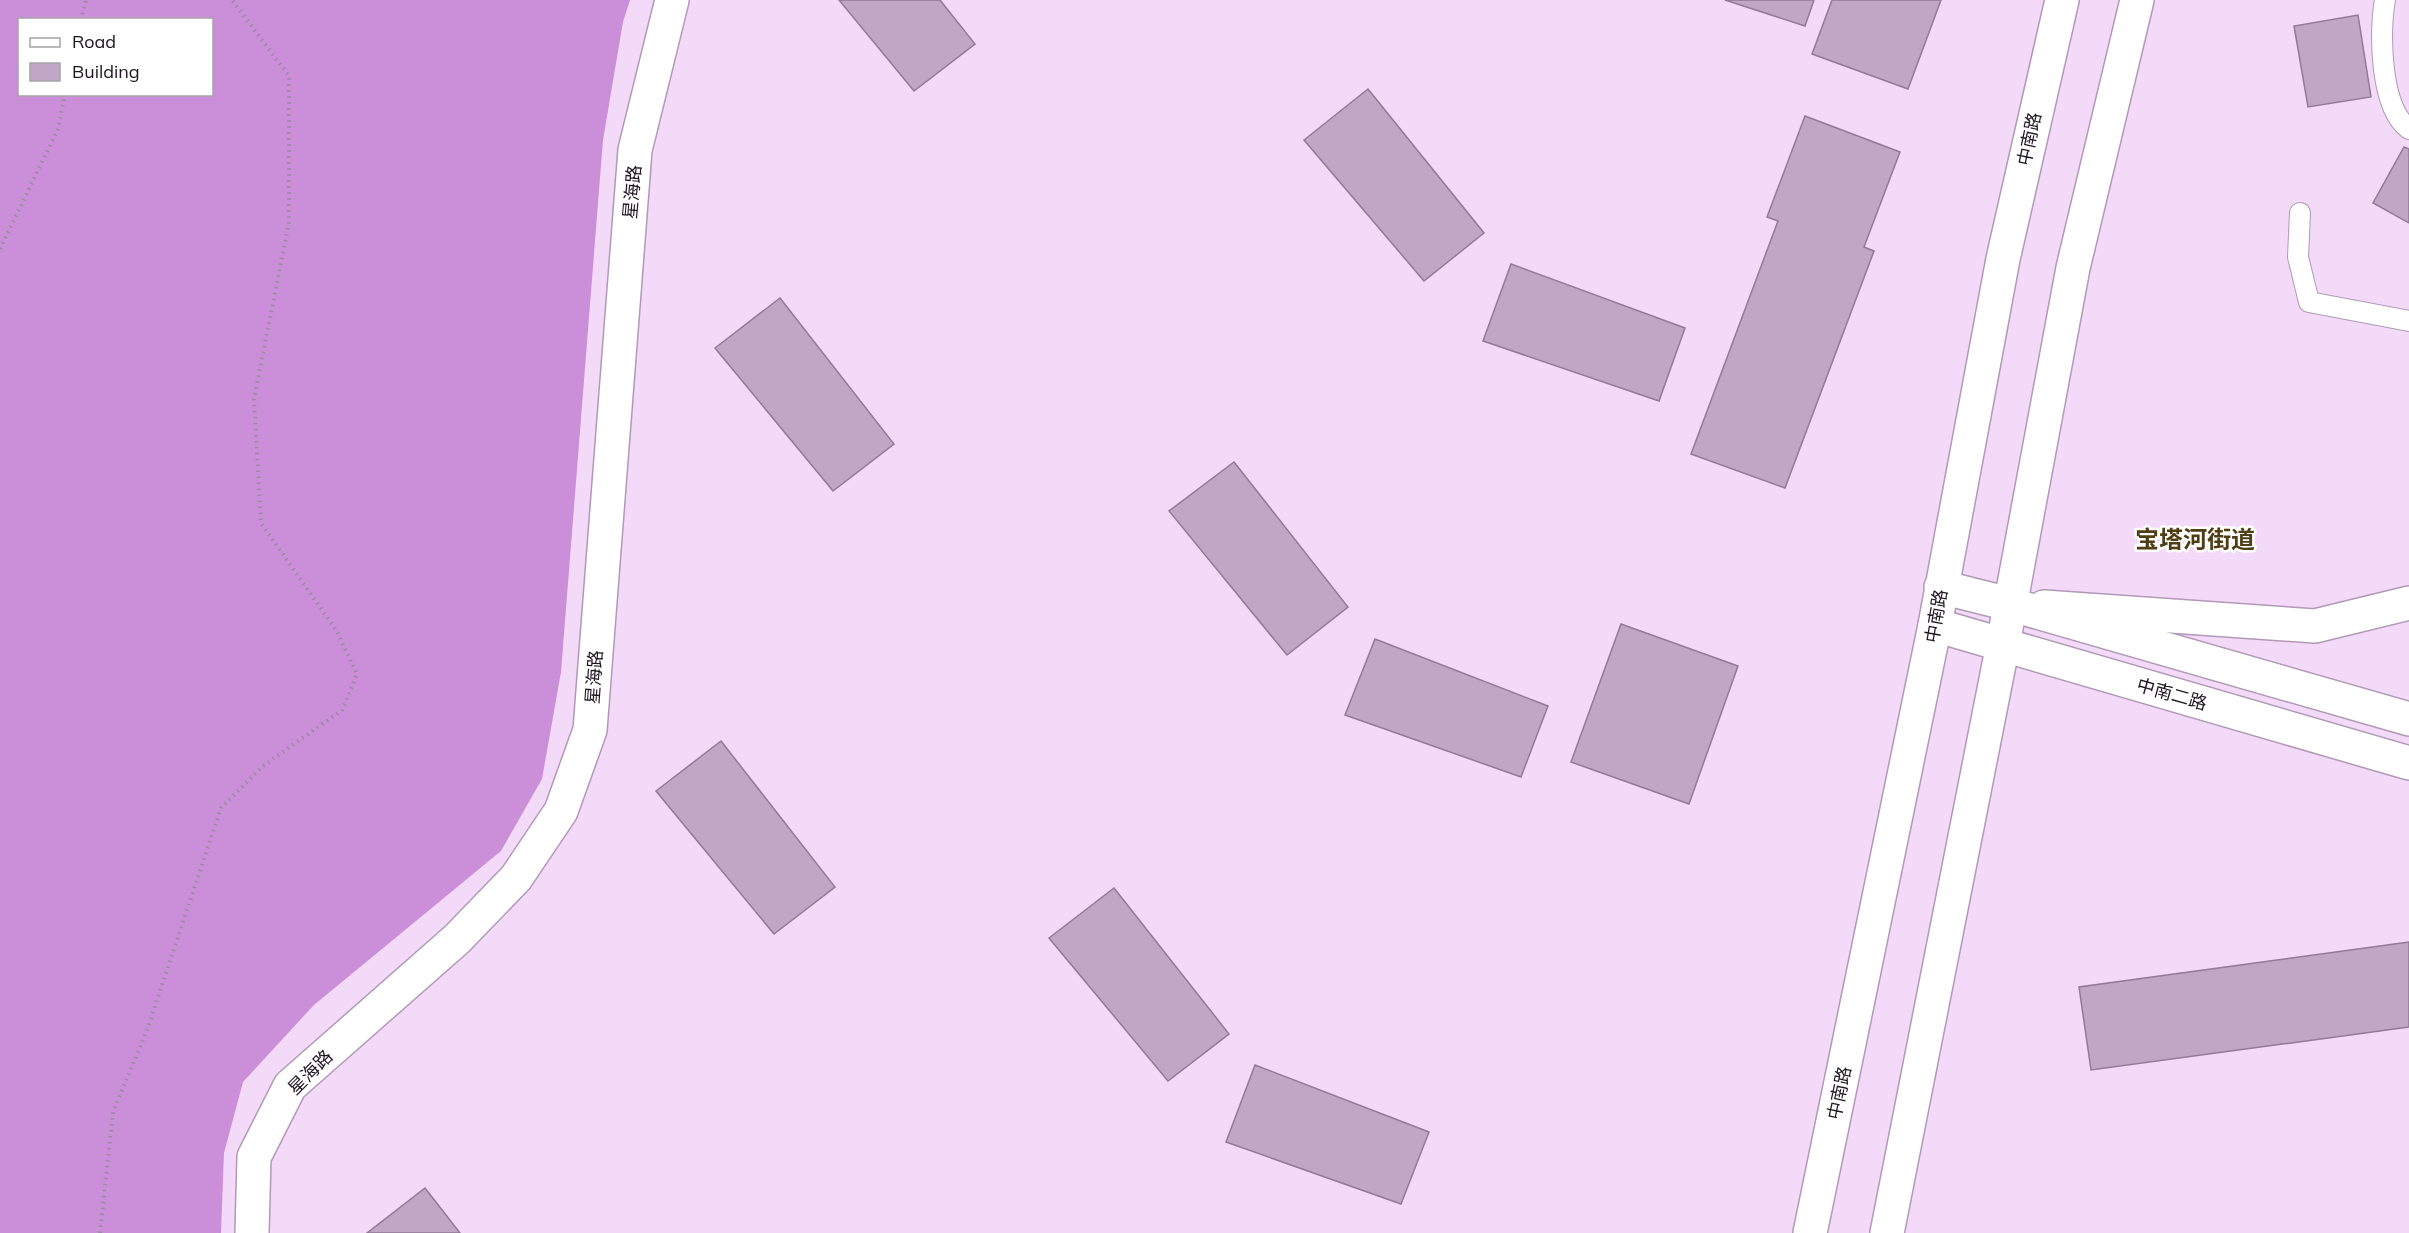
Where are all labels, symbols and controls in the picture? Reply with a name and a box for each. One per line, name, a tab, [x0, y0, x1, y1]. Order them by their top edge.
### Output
legend	[18, 18, 213, 96]
text: Road	[72, 30, 116, 53]
text: Building	[72, 60, 140, 83]
street label: 中南路	[2012, 110, 2046, 168]
street label: 星海路	[618, 164, 646, 220]
district label: 宝塔河街道	[2135, 524, 2255, 554]
street label: 中南路	[1920, 587, 1952, 645]
street label: 星海路	[581, 649, 607, 705]
street label: 中南二路	[2134, 673, 2210, 715]
street label: 星海路	[283, 1045, 337, 1099]
street label: 中南路	[1822, 1064, 1856, 1122]

